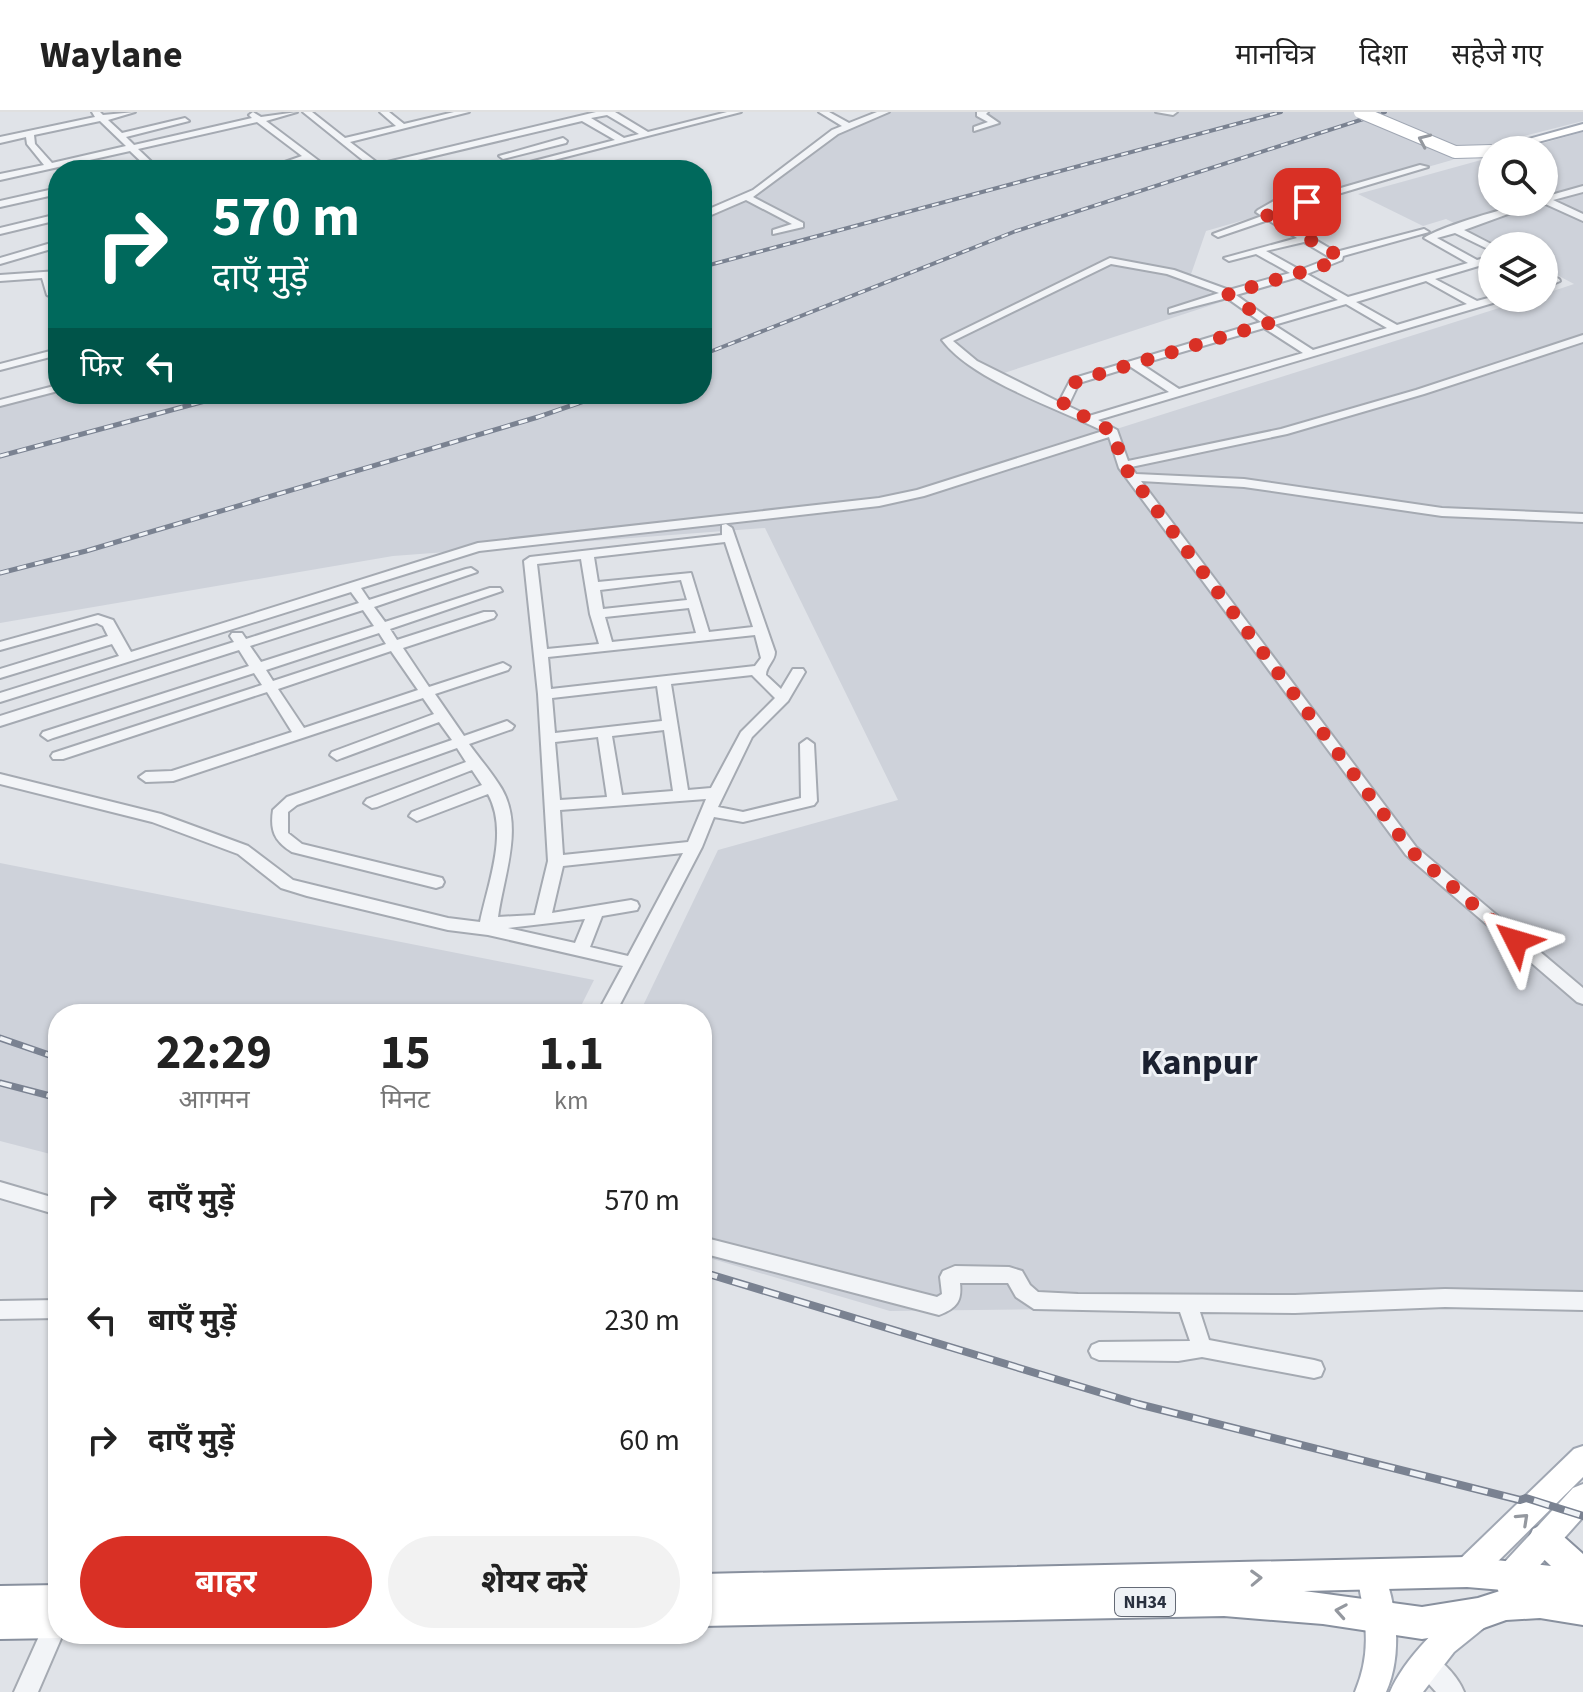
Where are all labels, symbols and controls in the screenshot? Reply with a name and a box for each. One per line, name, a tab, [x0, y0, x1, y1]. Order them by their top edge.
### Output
text: Waylane	[40, 28, 183, 82]
text: मानचित्र	[1235, 35, 1315, 75]
text: दिशा	[1359, 35, 1408, 75]
text: सहेजे गए	[1452, 35, 1543, 75]
one-way arrow	[1418, 134, 1432, 150]
map controls	[1478, 136, 1558, 312]
button: search	[1478, 136, 1558, 216]
pin	[1273, 168, 1341, 236]
text: 570 m	[212, 178, 360, 257]
icon: arrive	[1285, 180, 1329, 224]
icon: right	[80, 192, 184, 296]
button: layers	[1478, 232, 1558, 312]
text: दाएँ मुड़ें	[212, 252, 308, 303]
icon: left	[139, 344, 183, 388]
text: फिर	[80, 345, 123, 388]
position arrow	[1474, 899, 1558, 983]
text: 22:29	[156, 1019, 272, 1087]
text: 15	[380, 1019, 431, 1087]
text: 1.1	[539, 1020, 604, 1088]
district label: Kanpur	[1140, 1037, 1258, 1088]
text: आगमन	[178, 1081, 250, 1118]
text: मिनट	[380, 1081, 430, 1118]
text: km	[554, 1082, 589, 1119]
icon: right	[80, 1178, 124, 1222]
text: दाएँ मुड़ें	[148, 1179, 235, 1222]
text: 570 m	[604, 1179, 680, 1222]
icon: left	[80, 1298, 124, 1342]
text: बाएँ मुड़ें	[148, 1299, 236, 1342]
text: 230 m	[604, 1299, 680, 1342]
icon: right	[80, 1418, 124, 1462]
text: दाएँ मुड़ें	[148, 1419, 235, 1462]
text: 60 m	[619, 1419, 680, 1462]
one-way arrow	[1514, 1514, 1529, 1528]
button: बाहर	[80, 1536, 372, 1628]
button: शेयर करें	[388, 1536, 680, 1628]
one-way arrow	[1250, 1570, 1263, 1587]
road number: NH34	[1115, 1588, 1175, 1616]
one-way arrow	[1334, 1604, 1348, 1621]

